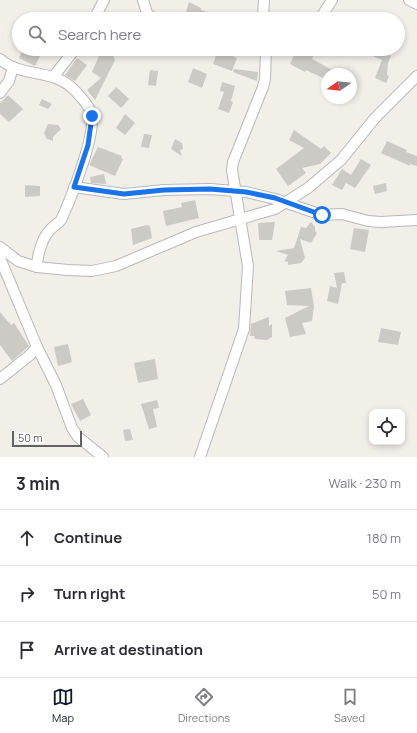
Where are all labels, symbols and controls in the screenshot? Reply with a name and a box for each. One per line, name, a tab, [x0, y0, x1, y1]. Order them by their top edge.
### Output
search box	[12, 12, 405, 56]
icon: search	[26, 23, 48, 45]
text: Search here	[58, 24, 141, 45]
north arrow	[321, 68, 357, 104]
route end	[83, 107, 101, 125]
route start	[313, 206, 331, 224]
map controls	[369, 409, 405, 445]
button: locate	[369, 409, 405, 445]
scale bar	[12, 429, 82, 448]
text: 50 m	[18, 430, 43, 445]
text: 3 min	[16, 472, 60, 495]
text: Walk · 230 m	[328, 474, 401, 492]
icon: ahead	[16, 527, 38, 549]
text: Continue	[54, 527, 122, 548]
text: 180 m	[367, 529, 401, 547]
icon: right	[16, 583, 38, 605]
text: Turn right	[54, 583, 125, 604]
text: 50 m	[372, 585, 401, 603]
icon: arrive	[16, 639, 38, 661]
text: Arrive at destination	[54, 639, 203, 660]
tab: Map	[52, 686, 74, 725]
tab: Directions	[178, 686, 230, 725]
tab: Saved	[334, 686, 365, 725]

